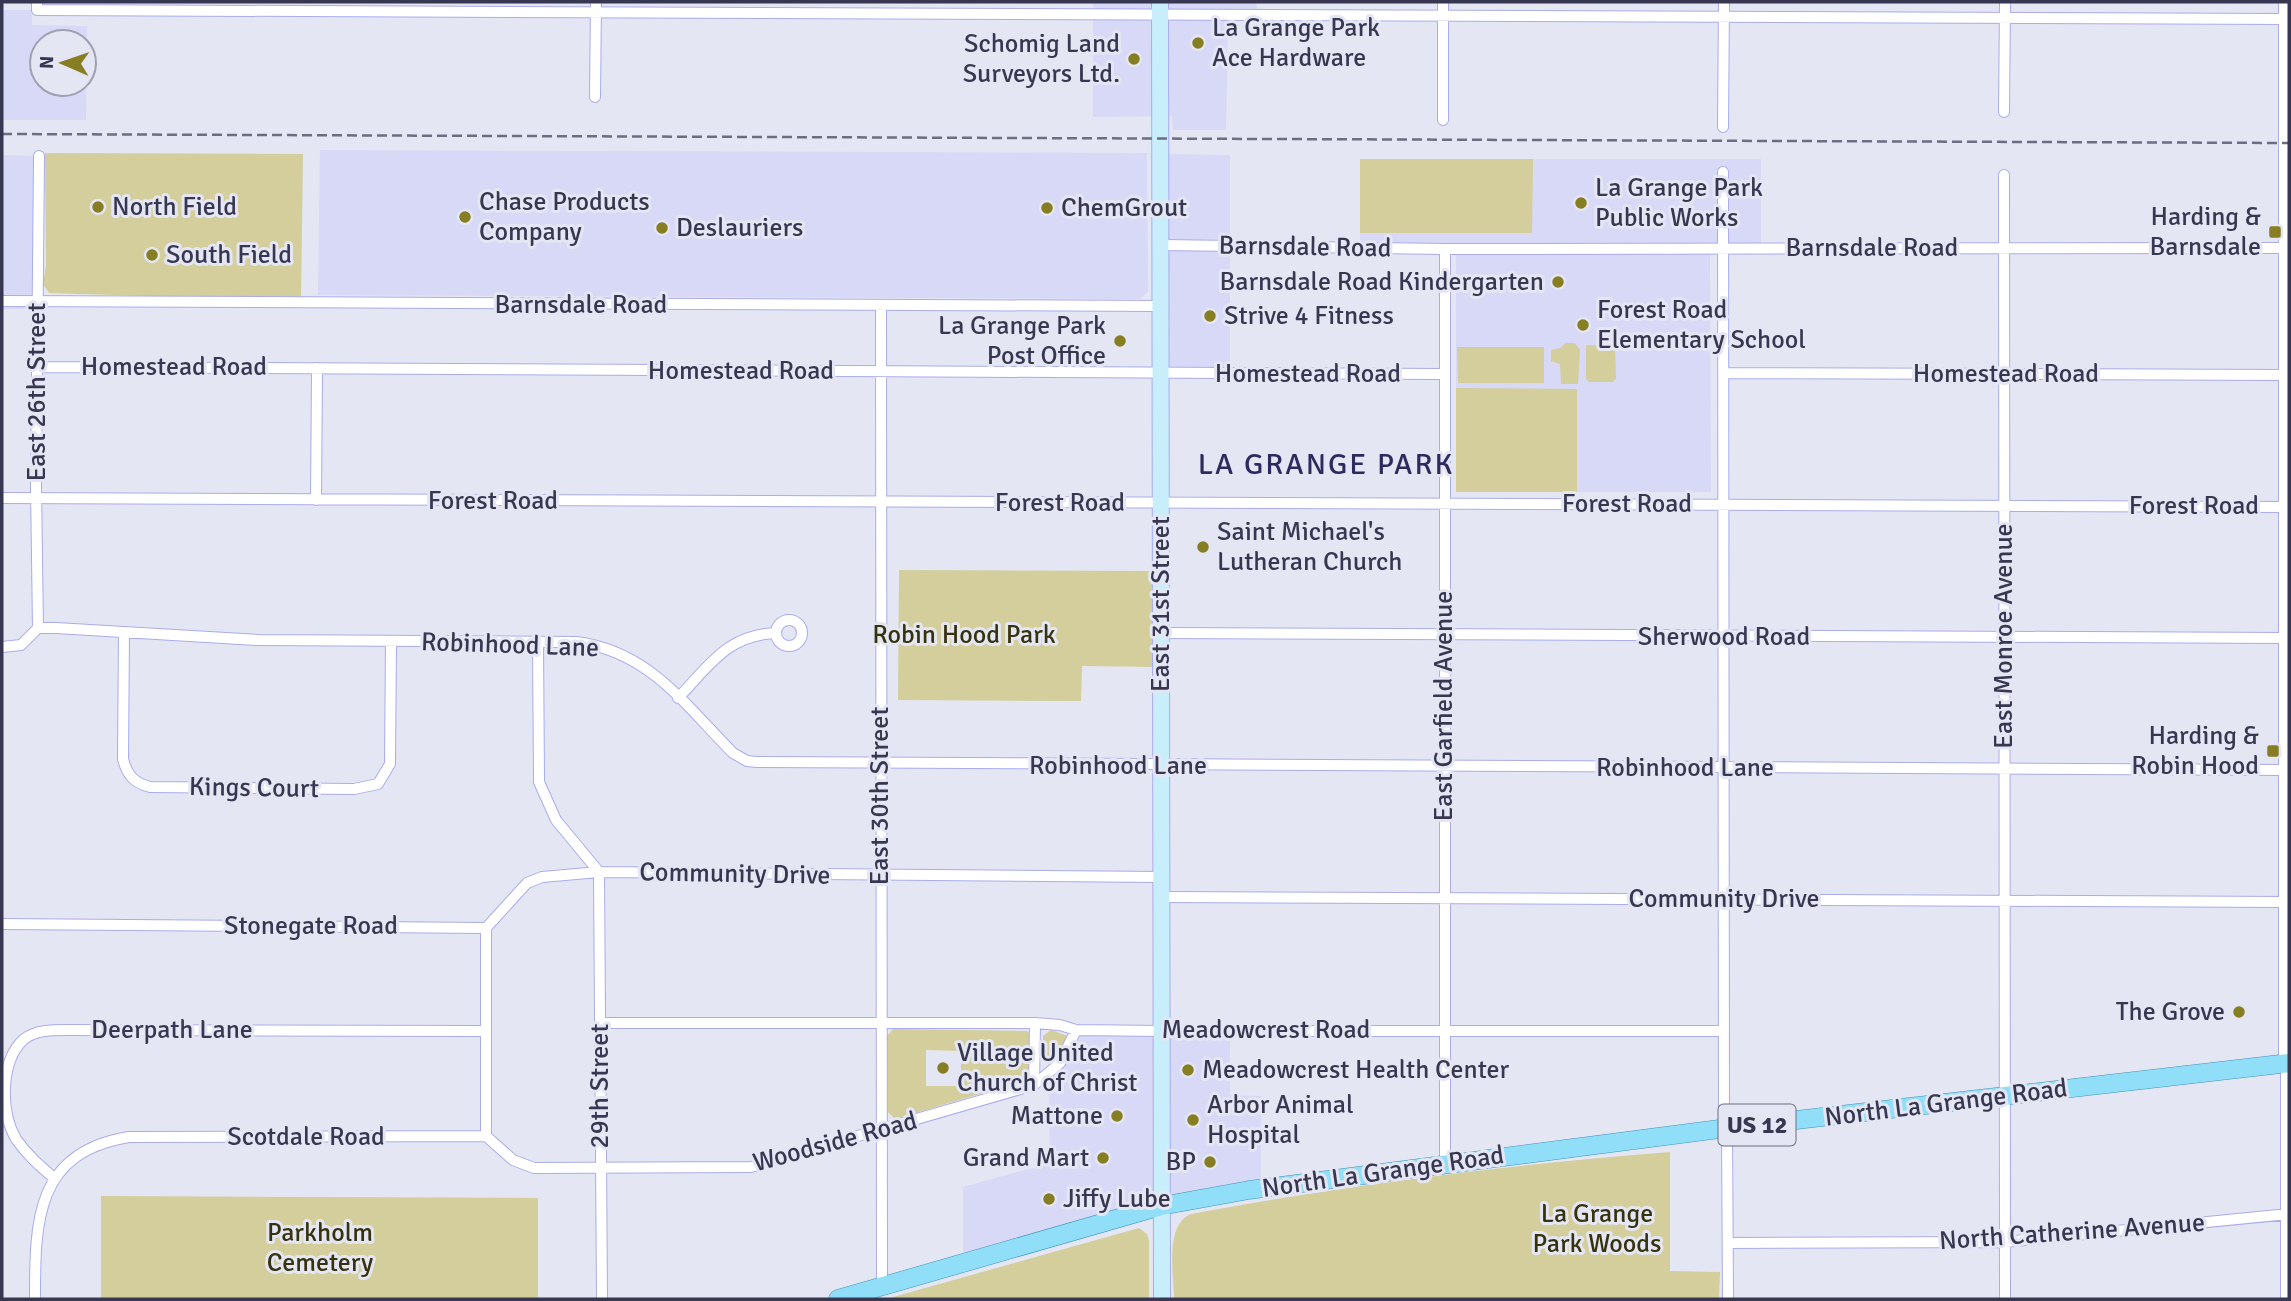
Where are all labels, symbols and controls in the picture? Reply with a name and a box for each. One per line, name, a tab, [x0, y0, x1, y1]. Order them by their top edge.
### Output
place label: La Grange Park Ace Hardware	[1212, 12, 1380, 74]
north arrow	[28, 28, 98, 98]
place label: Schomig Land Surveyors Ltd.	[963, 28, 1120, 90]
marker: La Grange Park Ace Hardware	[1190, 35, 1206, 51]
marker: Schomig Land Surveyors Ltd.	[1126, 51, 1142, 67]
text: N	[35, 55, 59, 69]
place label: La Grange Park Public Works	[1595, 172, 1763, 234]
place label: Chase Products Company	[479, 186, 650, 248]
place label: North Field	[112, 191, 237, 223]
place label: ChemGrout	[1061, 192, 1187, 224]
marker: La Grange Park Public Works	[1573, 195, 1589, 211]
marker: North Field	[90, 199, 106, 215]
marker: ChemGrout	[1039, 200, 1055, 216]
place label: Harding & Barnsdale	[2150, 201, 2261, 263]
marker: Chase Products Company	[457, 209, 473, 225]
place label: Deslauriers	[676, 212, 803, 244]
marker: Deslauriers	[654, 220, 670, 236]
marker: Harding & Barnsdale	[2267, 224, 2283, 240]
street label: Barnsdale Road	[1218, 229, 1392, 265]
street label: Barnsdale Road	[1786, 232, 1958, 264]
place label: South Field	[166, 239, 292, 271]
marker: South Field	[144, 247, 160, 263]
place label: Barnsdale Road Kindergarten	[1220, 266, 1544, 298]
marker: Barnsdale Road Kindergarten	[1550, 274, 1566, 290]
street label: Barnsdale Road	[495, 289, 667, 321]
place label: Forest Road Elementary School	[1597, 294, 1806, 356]
place label: Strive 4 Fitness	[1224, 300, 1394, 332]
street label: East 26th Street	[21, 303, 53, 481]
marker: Strive 4 Fitness	[1202, 308, 1218, 324]
place label: La Grange Park Post Office	[938, 310, 1106, 372]
marker: Forest Road Elementary School	[1575, 317, 1591, 333]
marker: La Grange Park Post Office	[1112, 333, 1128, 349]
street label: Homestead Road	[81, 351, 267, 383]
street label: Homestead Road	[648, 355, 834, 387]
street label: Homestead Road	[1215, 358, 1401, 390]
street label: Homestead Road	[1913, 358, 2099, 390]
district label: LA GRANGE PARK	[1198, 446, 1454, 483]
street label: Forest Road	[428, 485, 558, 517]
street label: Forest Road	[995, 487, 1125, 519]
street label: Forest Road	[1562, 488, 1692, 520]
street label: Forest Road	[2129, 490, 2259, 522]
street label: East 31st Street	[1145, 516, 1177, 692]
place label: Saint Michael's Lutheran Church	[1217, 516, 1402, 578]
street label: East Monroe Avenue	[1988, 523, 2020, 749]
marker: Saint Michael's Lutheran Church	[1195, 539, 1211, 555]
street label: East Garfield Avenue	[1428, 591, 1460, 821]
park label: Robin Hood Park	[872, 619, 1056, 651]
street label: Sherwood Road	[1638, 621, 1810, 653]
street label: Robinhood Lane	[420, 626, 600, 664]
street label: East 30th Street	[864, 707, 896, 885]
place label: Harding & Robin Hood	[2131, 720, 2259, 782]
marker: Harding & Robin Hood	[2265, 743, 2281, 759]
street label: Robinhood Lane	[1029, 750, 1207, 782]
street label: Robinhood Lane	[1596, 752, 1774, 784]
street label: Kings Court	[189, 771, 319, 805]
street label: Community Drive	[639, 856, 831, 892]
street label: Community Drive	[1628, 883, 1820, 915]
street label: Stonegate Road	[224, 910, 398, 942]
place label: The Grove	[2116, 996, 2225, 1028]
marker: The Grove	[2231, 1004, 2247, 1020]
street label: Deerpath Lane	[91, 1014, 253, 1046]
street label: Meadowcrest Road	[1162, 1014, 1370, 1046]
street label: 29th Street	[584, 1024, 616, 1148]
place label: Village United Church of Christ	[957, 1037, 1137, 1099]
place label: Meadowcrest Health Center	[1202, 1054, 1510, 1086]
marker: Village United Church of Christ	[935, 1060, 951, 1076]
marker: Meadowcrest Health Center	[1180, 1062, 1196, 1078]
street label: North La Grange Road	[1823, 1072, 2069, 1134]
place label: Arbor Animal Hospital	[1207, 1089, 1354, 1151]
place label: Mattone	[1010, 1100, 1103, 1132]
street label: Woodside Road	[749, 1105, 921, 1179]
road number: US 12	[1718, 1105, 1796, 1146]
marker: Mattone	[1109, 1108, 1125, 1124]
marker: Arbor Animal Hospital	[1185, 1112, 1201, 1128]
street label: Scotdale Road	[227, 1121, 385, 1153]
street label: North La Grange Road	[1260, 1139, 1506, 1205]
place label: Grand Mart	[963, 1142, 1089, 1174]
place label: BP	[1166, 1146, 1196, 1178]
marker: Grand Mart	[1095, 1150, 1111, 1166]
marker: BP	[1202, 1154, 1218, 1170]
place label: Jiffy Lube	[1063, 1183, 1171, 1215]
marker: Jiffy Lube	[1041, 1191, 1057, 1207]
park label: La Grange Park Woods	[1533, 1198, 1661, 1260]
street label: North Catherine Avenue	[1938, 1207, 2206, 1257]
park label: Parkholm Cemetery	[267, 1217, 373, 1279]

